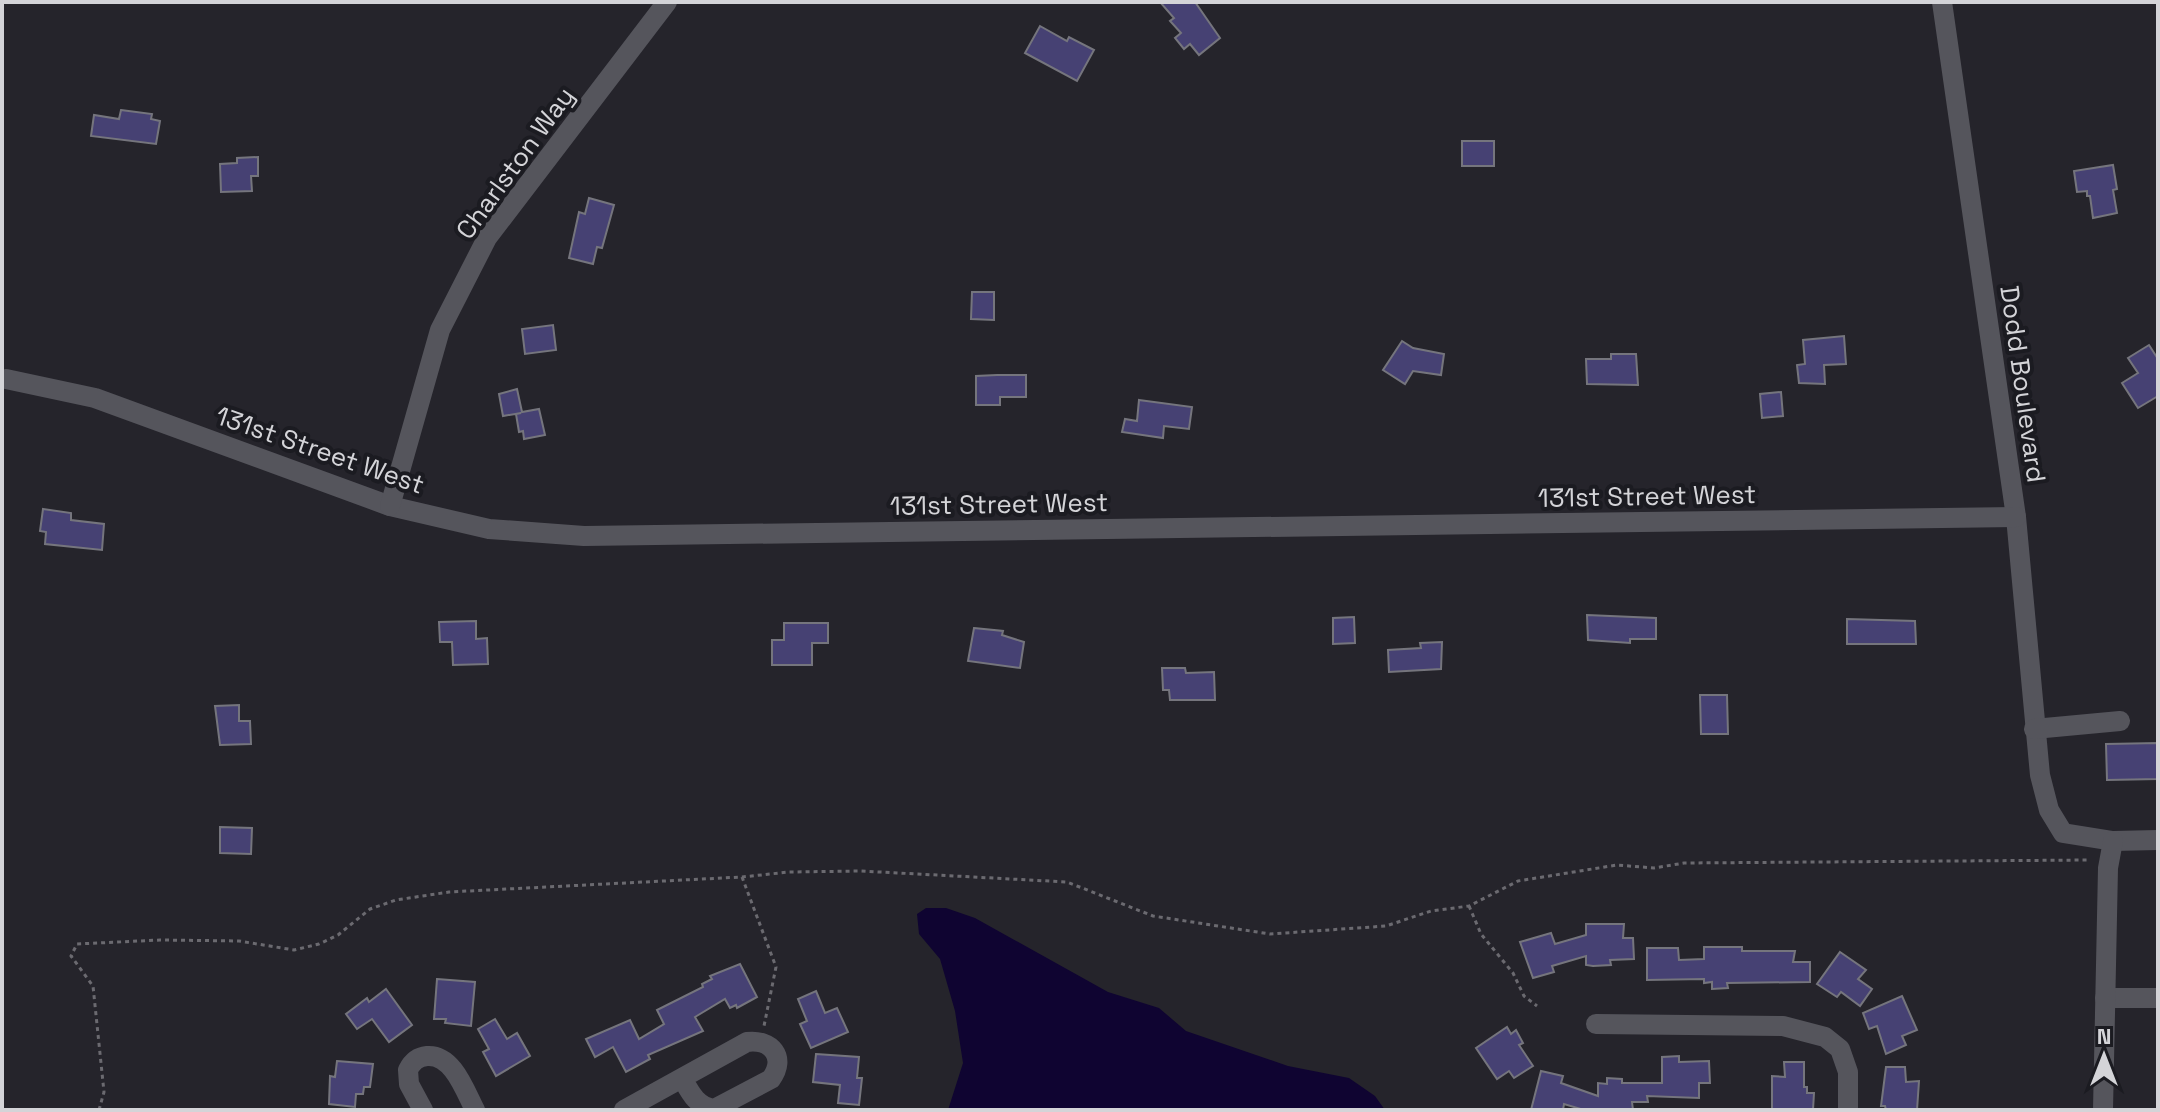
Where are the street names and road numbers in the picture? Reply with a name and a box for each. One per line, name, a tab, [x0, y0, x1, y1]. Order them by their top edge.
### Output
street label: Charlston Way	[448, 80, 582, 246]
street label: Dodd Boulevard	[1992, 283, 2054, 485]
street label: 131st Street West	[211, 398, 429, 502]
street label: 131st Street West	[1538, 477, 1756, 515]
street label: 131st Street West	[890, 485, 1108, 523]

